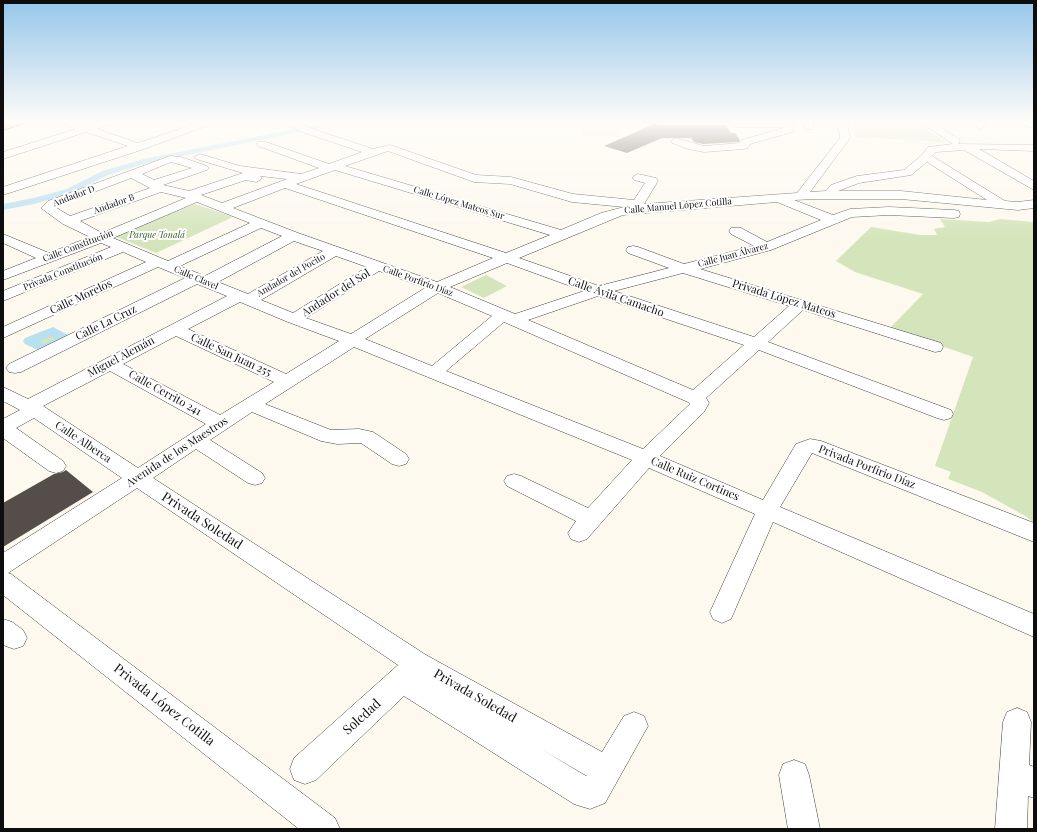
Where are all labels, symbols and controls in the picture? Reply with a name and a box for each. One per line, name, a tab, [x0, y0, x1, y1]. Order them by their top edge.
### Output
street label: Andador D	[52, 183, 96, 209]
street label: Calle López Mateos Sur	[412, 184, 506, 222]
street label: Andador B	[92, 192, 136, 216]
street label: Calle Manuel López Cotilla	[624, 196, 732, 216]
street label: Calle Constitución	[41, 228, 115, 264]
park label: Parque Tonalá	[129, 230, 185, 240]
street label: Calle Juan Álvarez	[697, 240, 769, 270]
street label: Privada Constitución	[22, 251, 104, 293]
street label: Andador del Pocito	[255, 251, 327, 299]
street label: Calle Porfirio Díaz	[381, 263, 455, 299]
street label: Calle Clavel	[172, 264, 220, 292]
street label: Andador del Sol	[299, 267, 373, 319]
street label: Calle Ávila Camacho	[566, 274, 666, 320]
street label: Calle Morelos	[48, 277, 114, 317]
street label: Privada López Mateos	[731, 277, 837, 321]
street label: Calle La Cruz	[73, 303, 139, 343]
street label: Calle San Juan 255	[189, 331, 273, 379]
street label: Miguel Alemán	[85, 334, 157, 380]
street label: Calle Cerrito 241	[126, 368, 204, 418]
street label: Avenida de los Maestros	[124, 414, 230, 490]
street label: Calle Alberca	[52, 418, 114, 466]
street label: Privada Porfirio Díaz	[817, 442, 917, 492]
street label: Calle Ruiz Cortines	[649, 454, 741, 504]
street label: Privada Soledad	[159, 489, 245, 553]
street label: Privada López Cotilla	[110, 661, 218, 749]
street label: Privada Soledad	[431, 666, 519, 726]
street label: Soledad	[340, 696, 384, 738]

